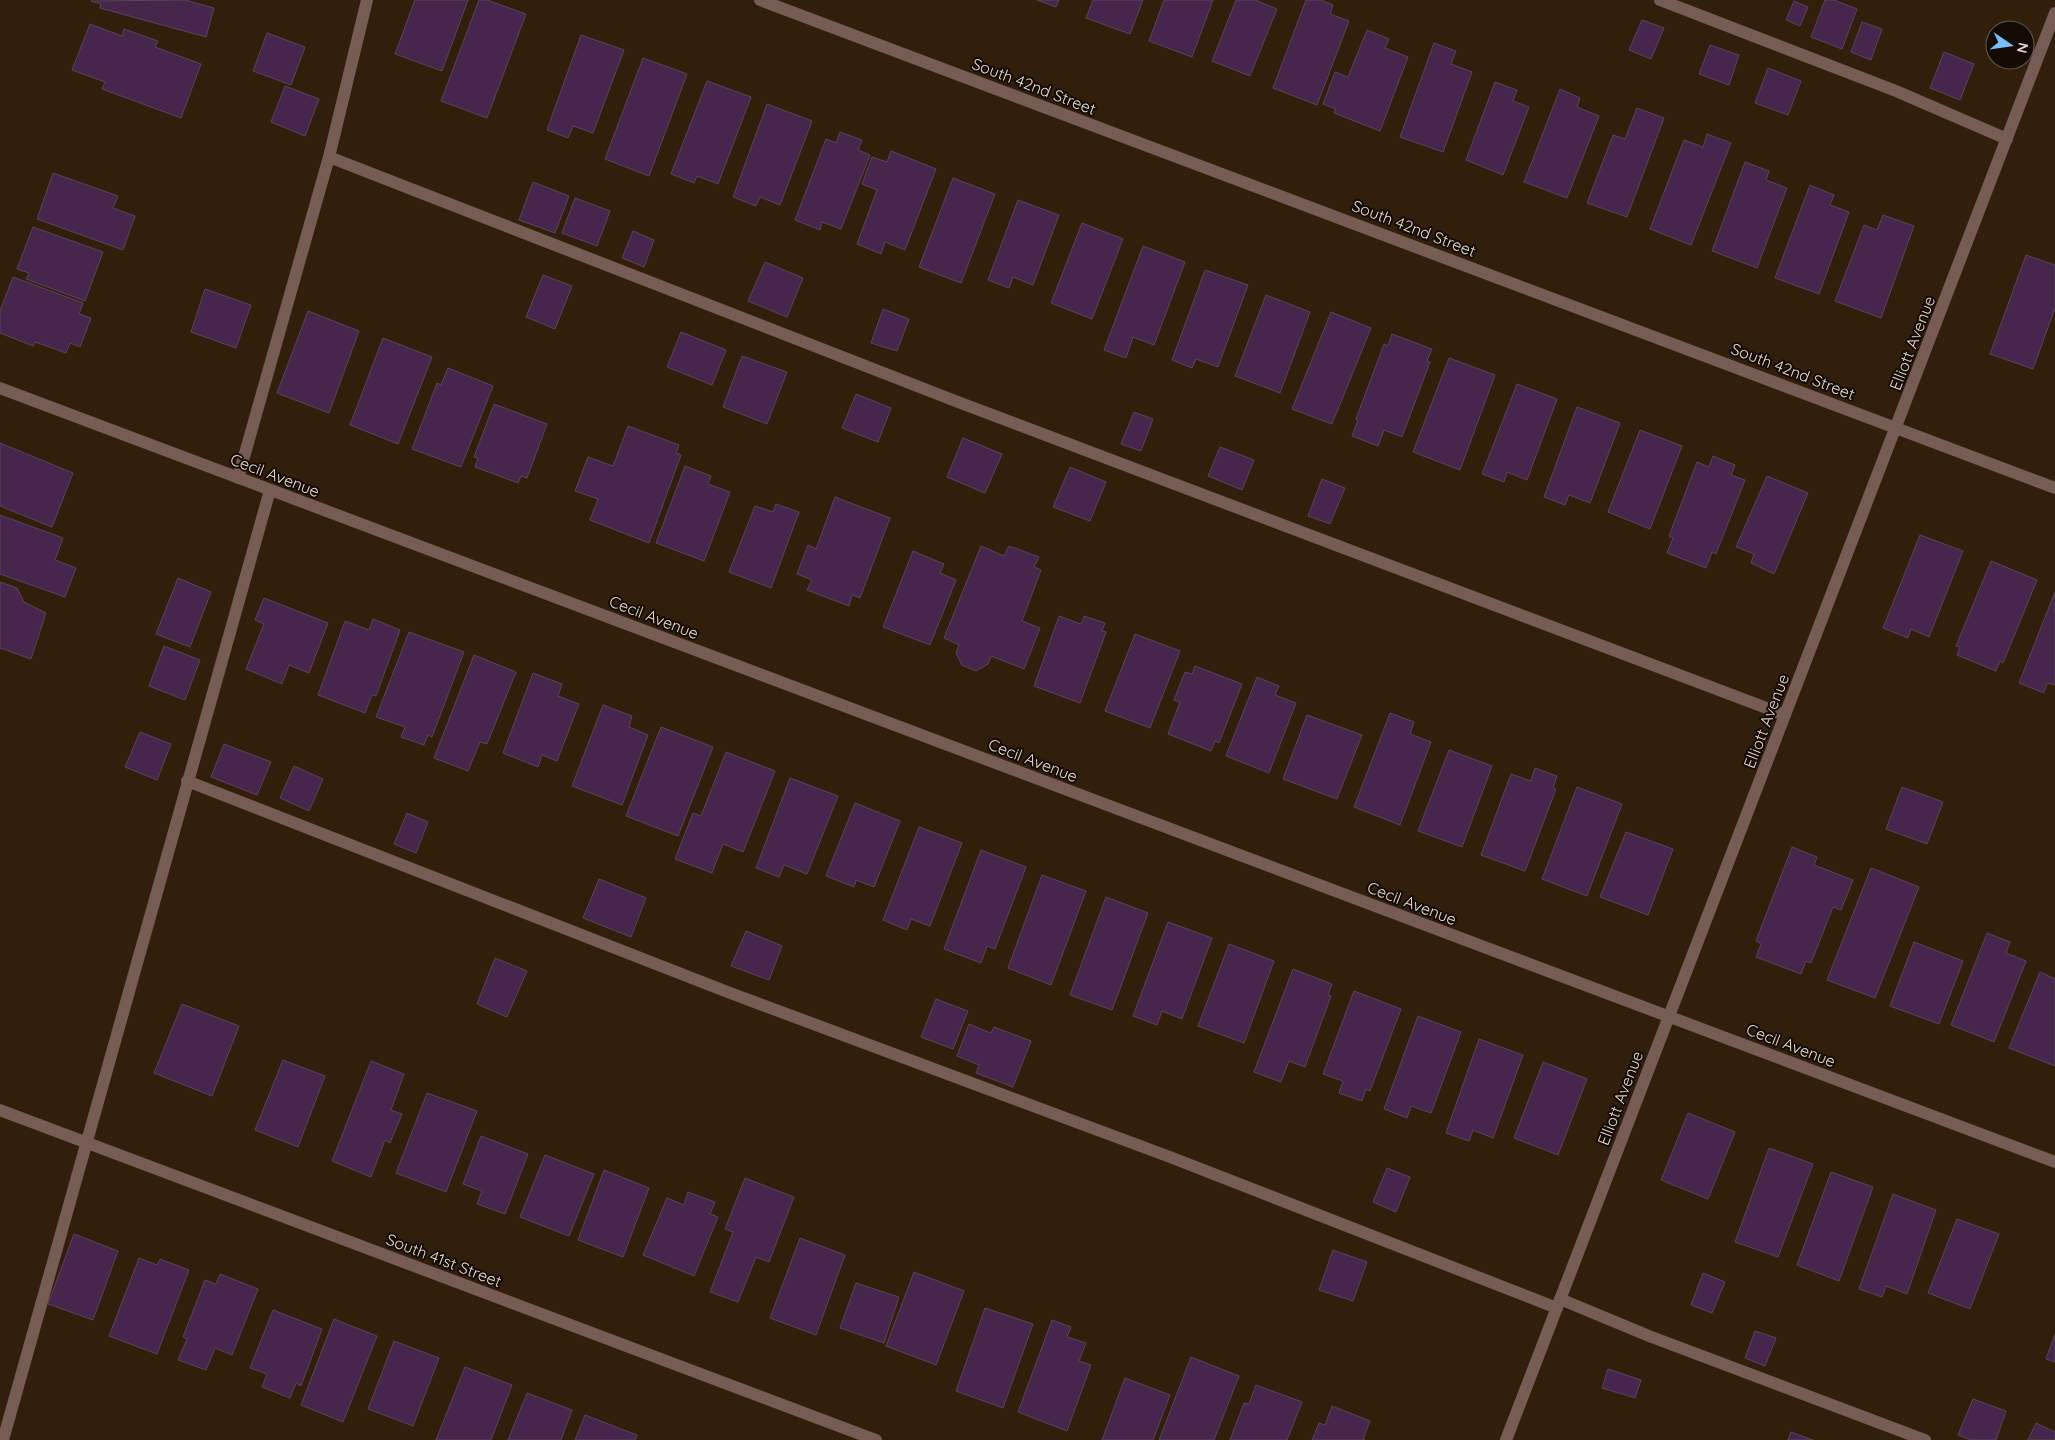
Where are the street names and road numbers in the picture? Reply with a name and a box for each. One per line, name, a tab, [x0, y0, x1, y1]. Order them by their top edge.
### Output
street label: South 42nd Street	[969, 53, 1099, 119]
street label: South 42nd Street	[1349, 195, 1479, 261]
street label: Elliott Avenue	[1885, 293, 1939, 393]
street label: South 42nd Street	[1728, 338, 1858, 404]
street label: Cecil Avenue	[228, 449, 322, 501]
street label: Cecil Avenue	[607, 591, 701, 643]
street label: Elliott Avenue	[1739, 671, 1793, 771]
street label: Cecil Avenue	[986, 734, 1080, 786]
street label: Cecil Avenue	[1365, 877, 1459, 929]
street label: Cecil Avenue	[1744, 1019, 1838, 1071]
street label: Elliott Avenue	[1593, 1048, 1647, 1148]
street label: South 41st Street	[384, 1229, 504, 1291]

